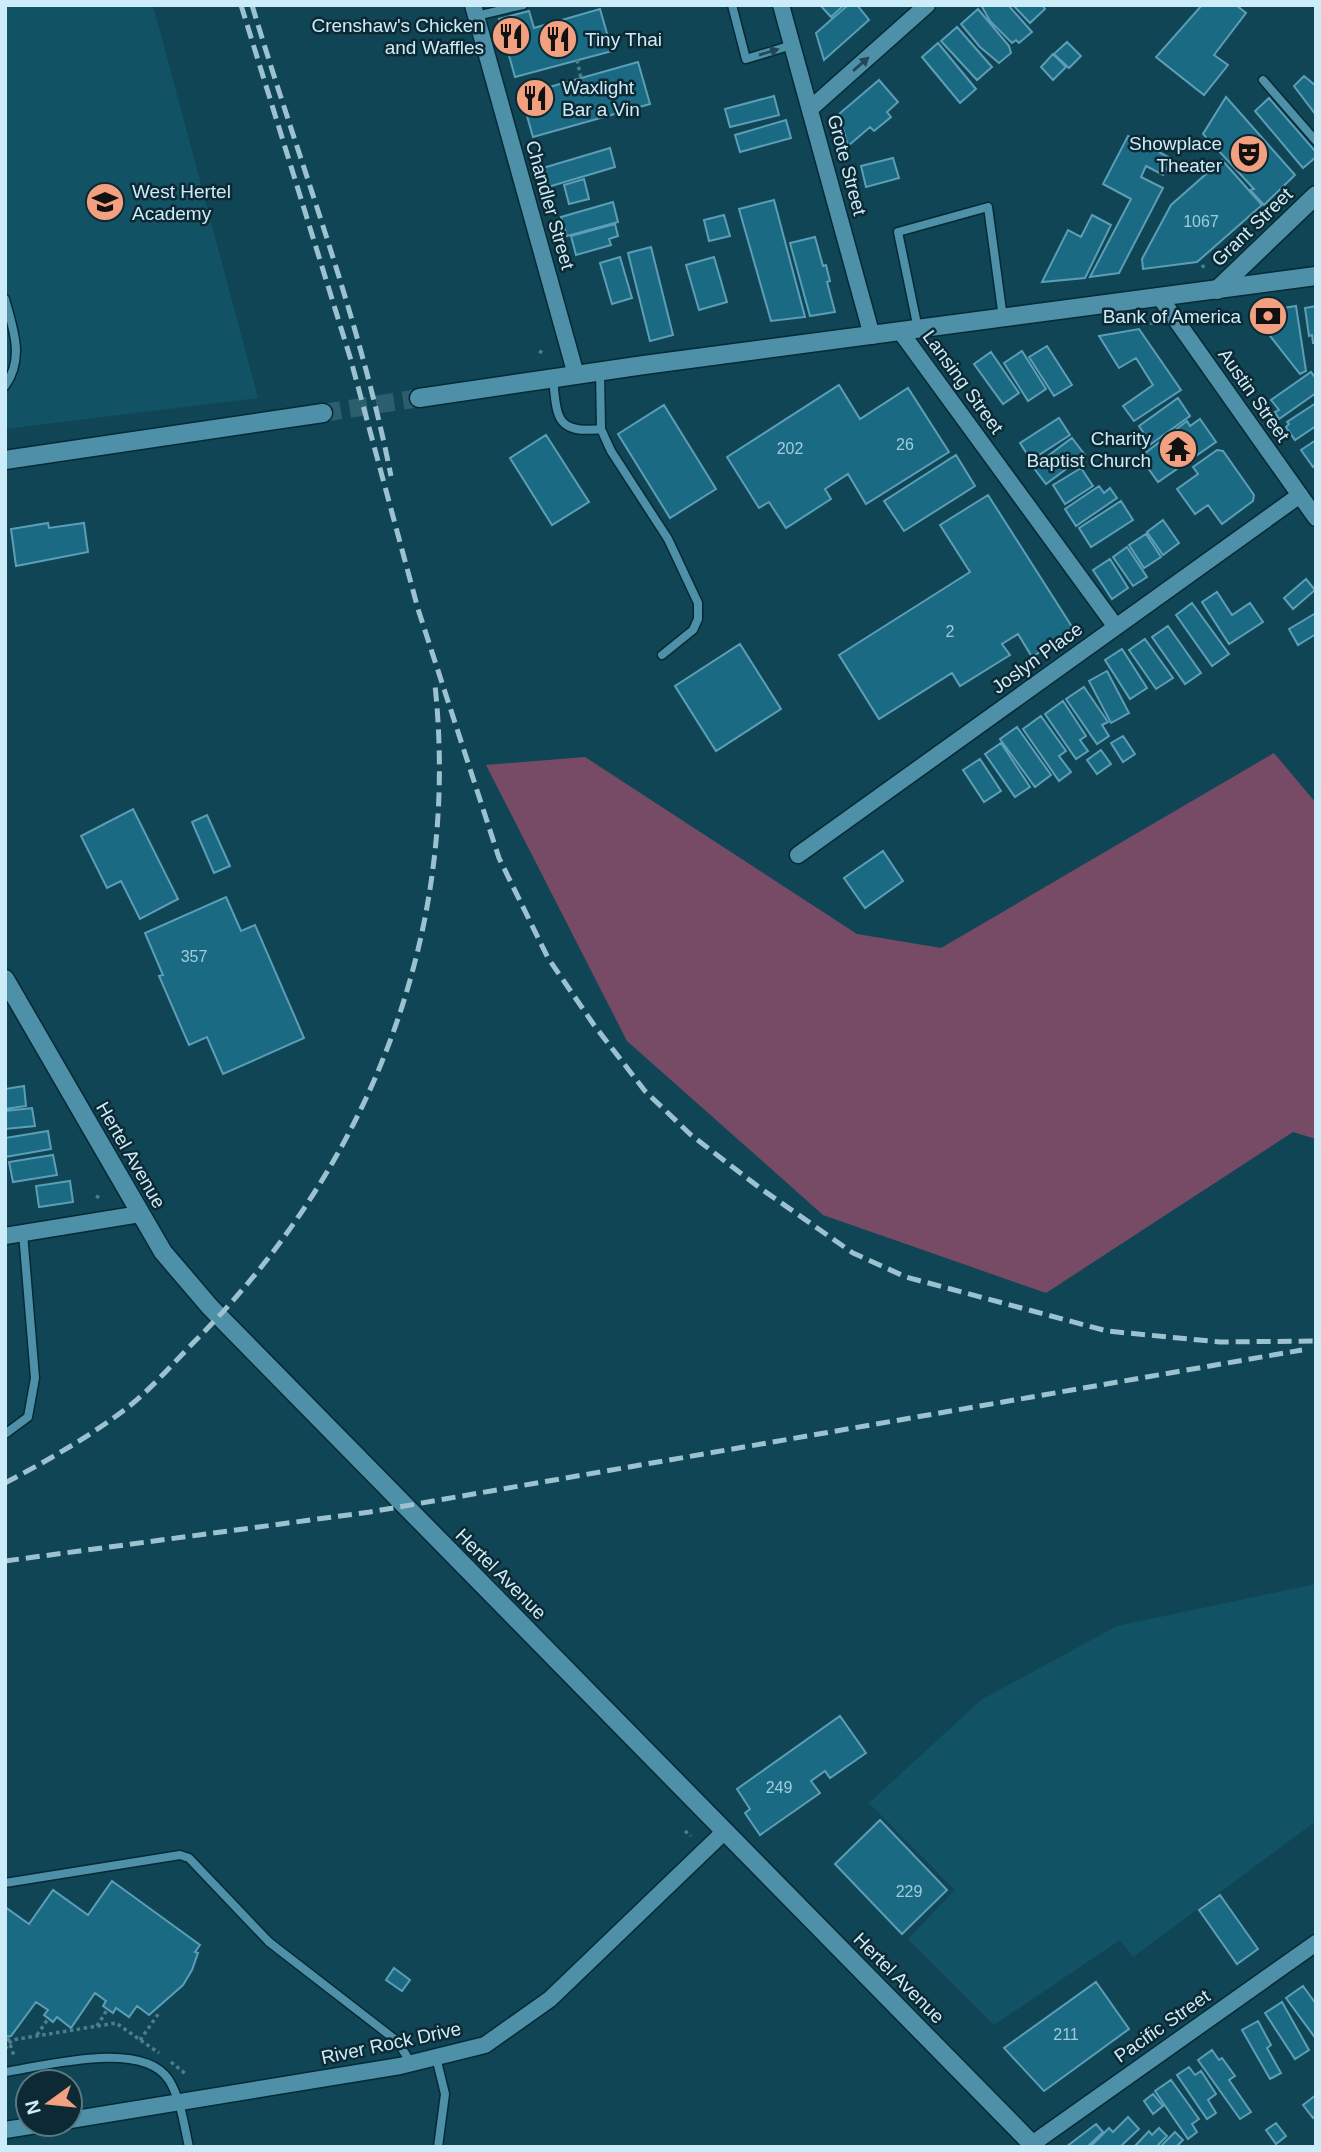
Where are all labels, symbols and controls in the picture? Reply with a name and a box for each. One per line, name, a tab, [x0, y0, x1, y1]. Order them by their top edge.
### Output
place label: Crenshaw's Chicken and Waffles	[311, 15, 484, 58]
restaurant icon: Crenshaw's Chicken and Waffles	[490, 15, 532, 57]
restaurant icon: Tiny Thai	[537, 18, 579, 60]
place label: Tiny Thai	[585, 29, 662, 50]
one-way arrow	[759, 46, 780, 56]
one-way arrow	[852, 56, 870, 72]
restaurant icon: Waxlight Bar a Vin	[514, 77, 556, 119]
place label: Waxlight Bar a Vin	[562, 77, 640, 120]
street label: Grote Street	[823, 112, 871, 218]
place label: Showplace Theater	[1129, 133, 1223, 176]
theatre icon: Showplace Theater	[1228, 133, 1270, 175]
street label: Chandler Street	[522, 138, 579, 273]
school or university icon: West Hertel Academy	[84, 181, 126, 223]
place label: West Hertel Academy	[132, 181, 231, 224]
street label: Grant Street	[1207, 183, 1297, 271]
house number: 1067	[1183, 213, 1219, 230]
bank icon: Bank of America	[1247, 295, 1289, 337]
place label: Bank of America	[1103, 306, 1241, 327]
street label: Lansing Street	[918, 326, 1008, 438]
street label: Austin Street	[1214, 344, 1294, 446]
place label: Charity Baptist Church	[1026, 428, 1151, 471]
temple icon: Charity Baptist Church	[1157, 428, 1199, 470]
house number: 26	[896, 436, 914, 453]
house number: 202	[777, 440, 803, 457]
street label: Joslyn Place	[988, 618, 1086, 698]
house number: 2	[946, 623, 955, 640]
house number: 357	[181, 948, 207, 965]
street label: Hertel Avenue	[92, 1098, 170, 1212]
street label: Hertel Avenue	[451, 1524, 551, 1624]
house number: 249	[766, 1779, 792, 1796]
house number: 229	[896, 1883, 922, 1900]
street label: Hertel Avenue	[849, 1928, 949, 2028]
street label: Pacific Street	[1110, 1985, 1214, 2067]
street label: River Rock Drive	[319, 2018, 463, 2068]
house number: 211	[1053, 2026, 1079, 2043]
north arrow	[14, 2068, 84, 2138]
text: N	[21, 2098, 45, 2117]

